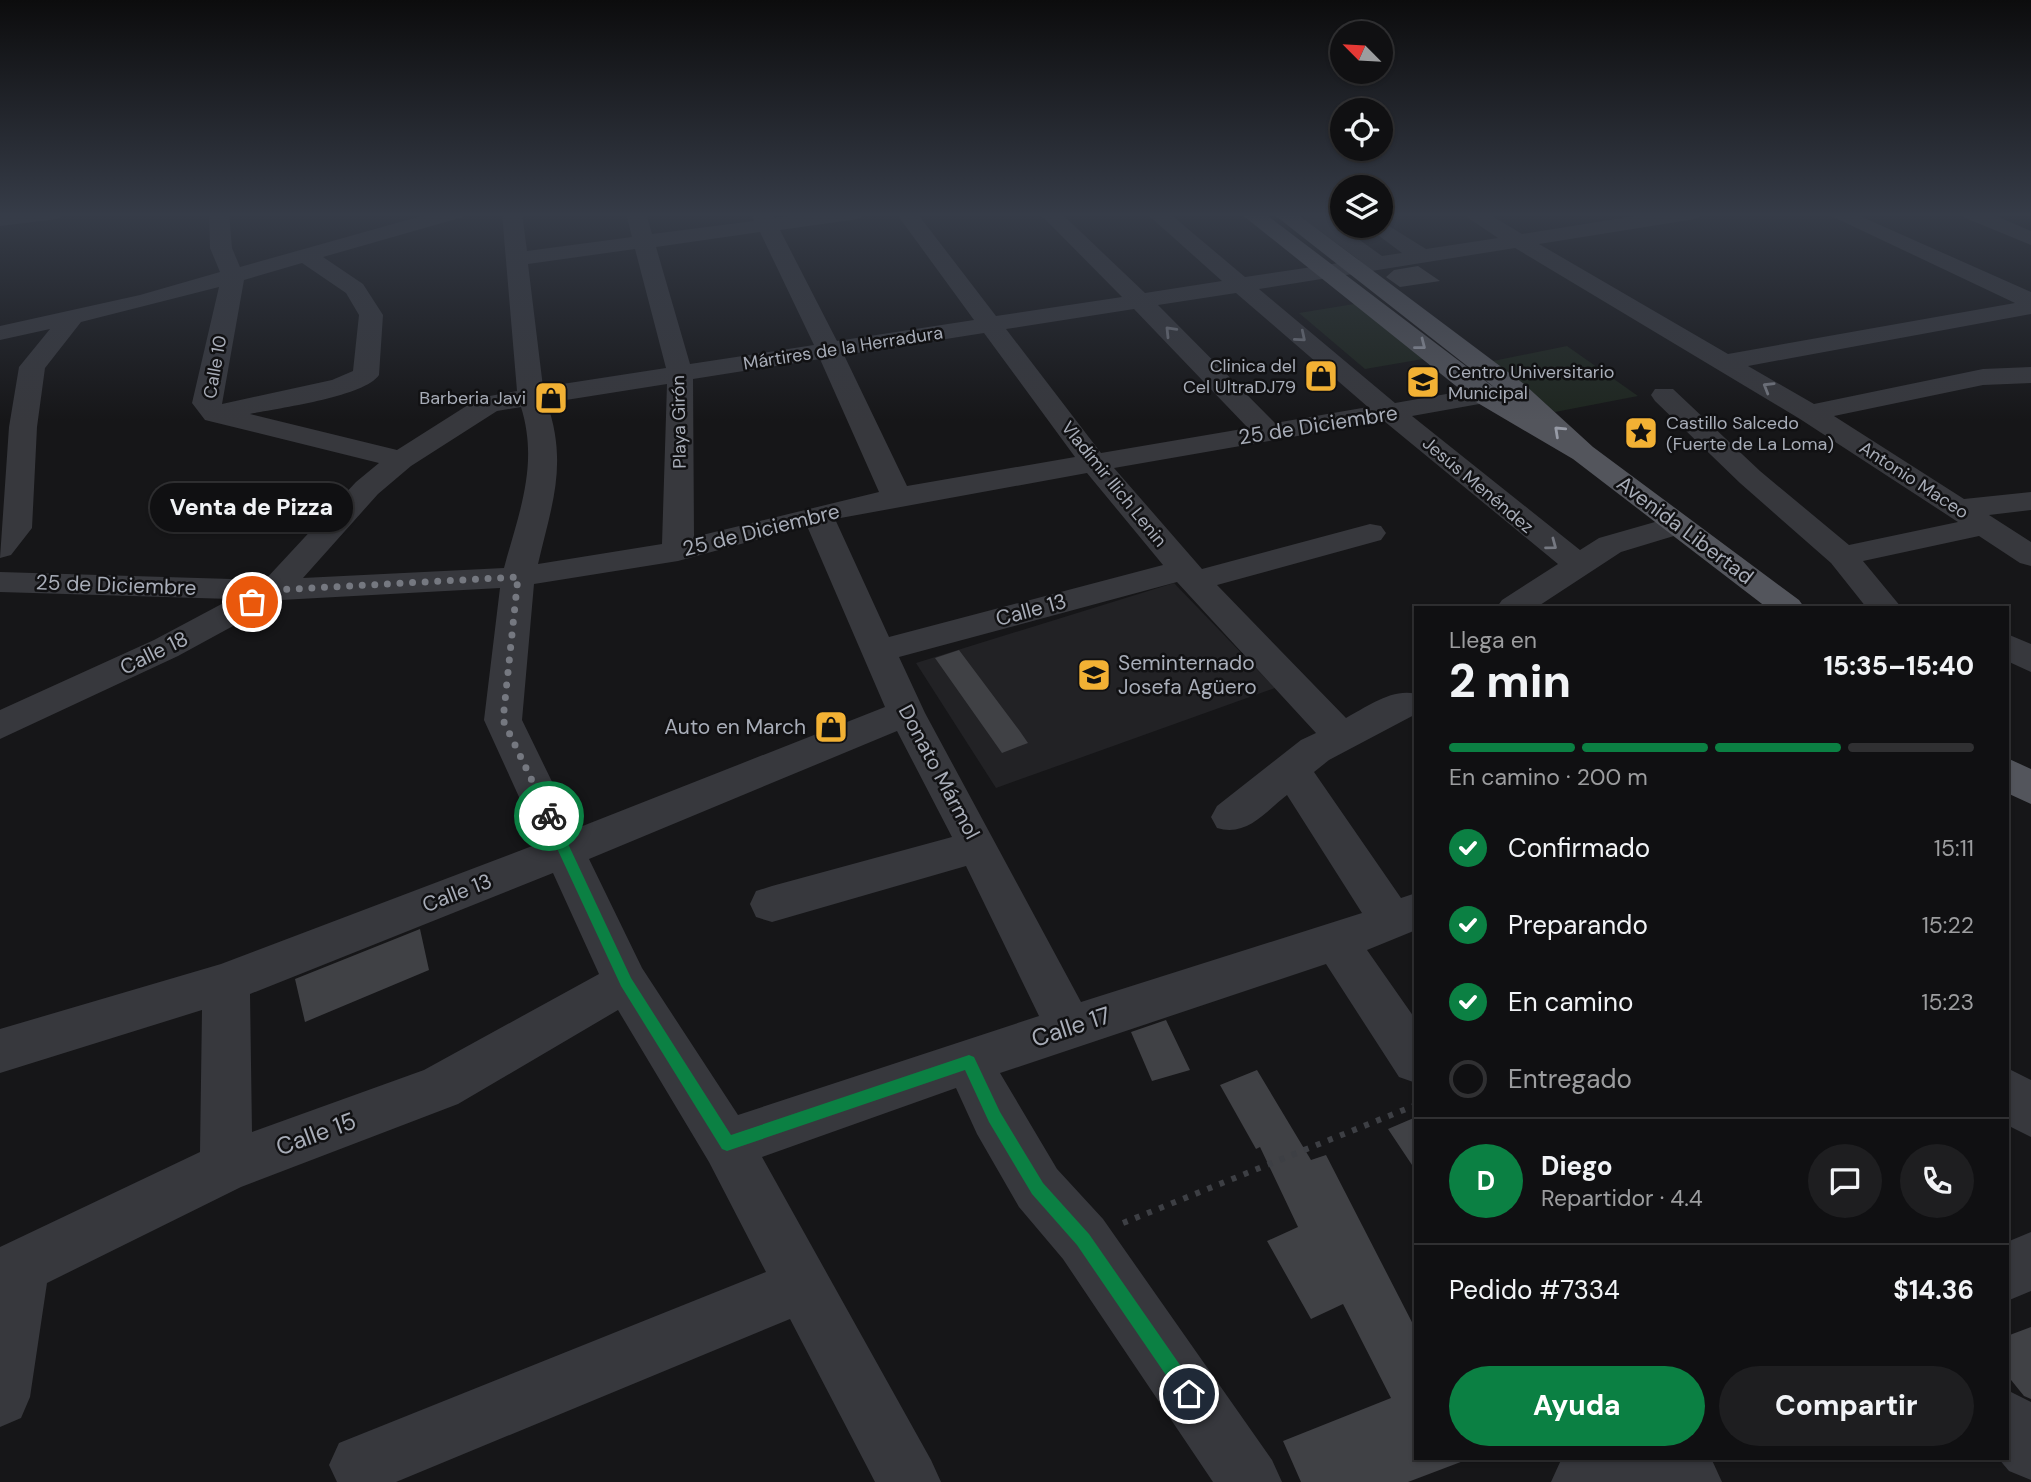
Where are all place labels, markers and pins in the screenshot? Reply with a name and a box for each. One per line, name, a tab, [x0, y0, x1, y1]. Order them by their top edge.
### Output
place label: Clinica del Cel UltraDJ79	[1183, 354, 1296, 399]
shop icon: Clinica del Cel UltraDJ79	[1302, 357, 1340, 395]
place label: Centro Universitario Municipal	[1448, 360, 1615, 405]
school or university icon: Centro Universitario Municipal	[1404, 363, 1442, 401]
shop icon: Barberia Javi	[532, 379, 570, 417]
place label: Barberia Javi	[419, 386, 526, 410]
place label: Castillo Salcedo (Fuerte de La Loma)	[1666, 411, 1834, 456]
place icon: Castillo Salcedo (Fuerte de La Loma)	[1622, 414, 1660, 452]
callout: Venta de Pizza	[150, 483, 354, 532]
pin	[222, 572, 282, 632]
place label: Seminternado Josefa Agüero	[1118, 649, 1257, 701]
school or university icon: Seminternado Josefa Agüero	[1075, 656, 1113, 694]
shop icon: Auto en March	[812, 708, 850, 746]
place label: Auto en March	[664, 713, 806, 741]
pin	[1159, 1364, 1219, 1424]

